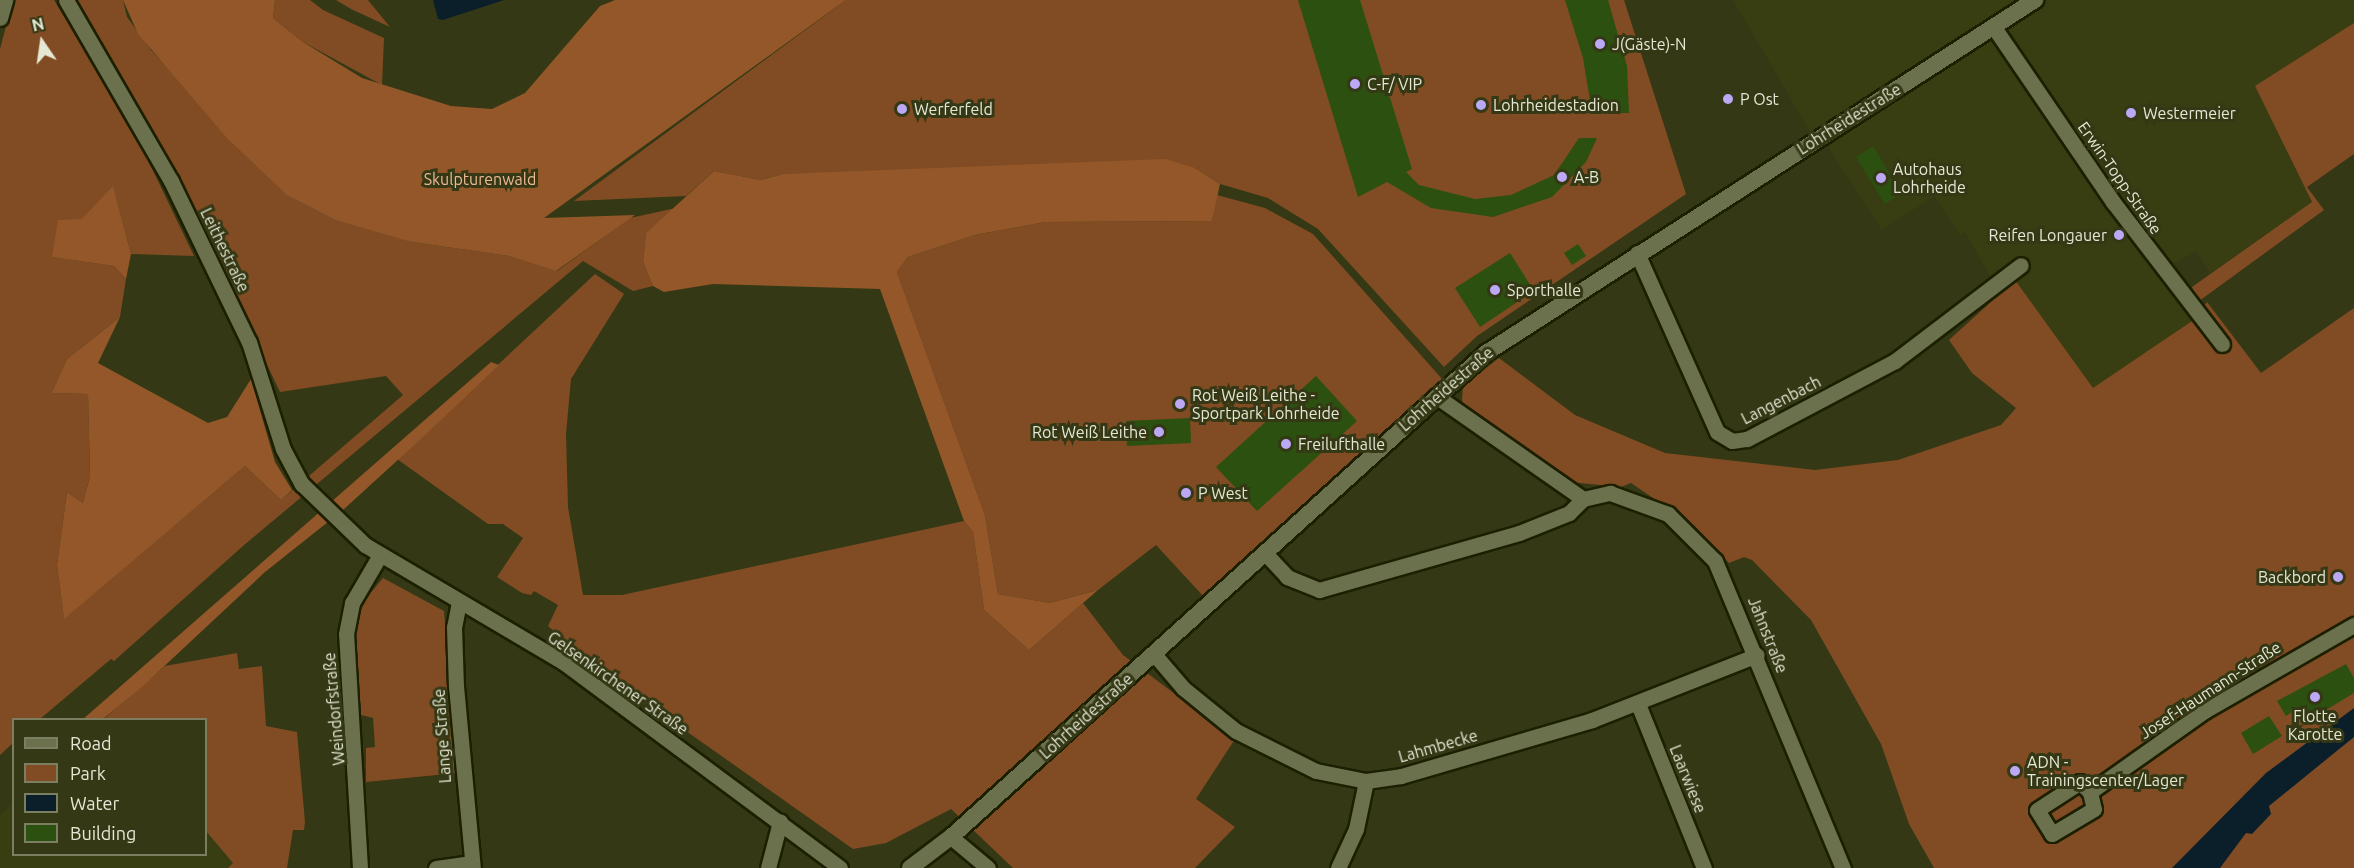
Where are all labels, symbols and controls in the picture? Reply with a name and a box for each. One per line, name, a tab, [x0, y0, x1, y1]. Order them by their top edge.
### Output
north arrow	[12, 12, 72, 72]
text: N	[30, 14, 46, 35]
place label: J(Gäste)-N	[1612, 34, 1686, 54]
marker: J(Gäste)-N	[1593, 37, 1607, 51]
place label: C-F/ VIP	[1367, 74, 1422, 94]
marker: C-F/ VIP	[1348, 77, 1362, 91]
street label: Lohrheidestraße	[1794, 79, 1904, 159]
place label: P Ost	[1740, 89, 1779, 109]
marker: P Ost	[1721, 92, 1735, 106]
place label: Lohrheidestadion	[1493, 95, 1619, 115]
marker: Lohrheidestadion	[1474, 98, 1488, 112]
place label: Werferfeld	[914, 99, 993, 119]
marker: Werferfeld	[895, 102, 909, 116]
place label: Westermeier	[2143, 103, 2236, 123]
marker: Westermeier	[2124, 106, 2138, 120]
street label: Erwin-Topp-Straße	[2074, 118, 2166, 238]
place label: Autohaus Lohrheide	[1893, 159, 1966, 197]
place label: A-B	[1574, 167, 1599, 187]
park label: Skulpturenwald	[424, 169, 536, 189]
marker: A-B	[1555, 170, 1569, 184]
marker: Autohaus Lohrheide	[1874, 171, 1888, 185]
street label: Leithestraße	[196, 205, 254, 295]
place label: Reifen Longauer	[1989, 225, 2107, 245]
marker: Reifen Longauer	[2112, 228, 2126, 242]
place label: Sporthalle	[1507, 280, 1581, 300]
marker: Sporthalle	[1488, 283, 1502, 297]
street label: Lohrheidestraße	[1395, 343, 1497, 435]
street label: Langenbach	[1738, 372, 1824, 428]
place label: Rot Weiß Leithe - Sportpark Lohrheide	[1192, 385, 1340, 423]
marker: Rot Weiß Leithe - Sportpark Lohrheide	[1173, 397, 1187, 411]
place label: Rot Weiß Leithe	[1032, 422, 1147, 442]
marker: Rot Weiß Leithe	[1152, 425, 1166, 439]
place label: Freilufthalle	[1298, 434, 1385, 454]
marker: Freilufthalle	[1279, 437, 1293, 451]
place label: P West	[1198, 483, 1248, 503]
marker: P West	[1179, 486, 1193, 500]
place label: Backbord	[2258, 567, 2326, 587]
marker: Backbord	[2331, 570, 2345, 584]
street label: Jahnstraße	[1744, 594, 1792, 676]
street label: Gelsenkirchener Straße	[544, 627, 692, 739]
street label: Josef-Haumann-Straße	[2136, 637, 2284, 743]
street label: Weindorfstraße	[320, 652, 348, 766]
street label: Lohrheidestraße	[1035, 669, 1137, 763]
street label: Lange Straße	[429, 688, 455, 784]
marker: Flotte Karotte	[2308, 690, 2322, 704]
place label: Flotte Karotte	[2288, 706, 2342, 744]
legend	[12, 718, 207, 856]
street label: Lahmbecke	[1396, 726, 1480, 766]
text: Road	[70, 733, 112, 753]
street label: Laarwiese	[1666, 742, 1710, 816]
place label: ADN - Trainingscenter/Lager	[2027, 752, 2184, 790]
text: Park	[70, 763, 106, 783]
marker: ADN - Trainingscenter/Lager	[2008, 764, 2022, 778]
text: Water	[70, 793, 119, 813]
text: Building	[70, 823, 136, 843]

